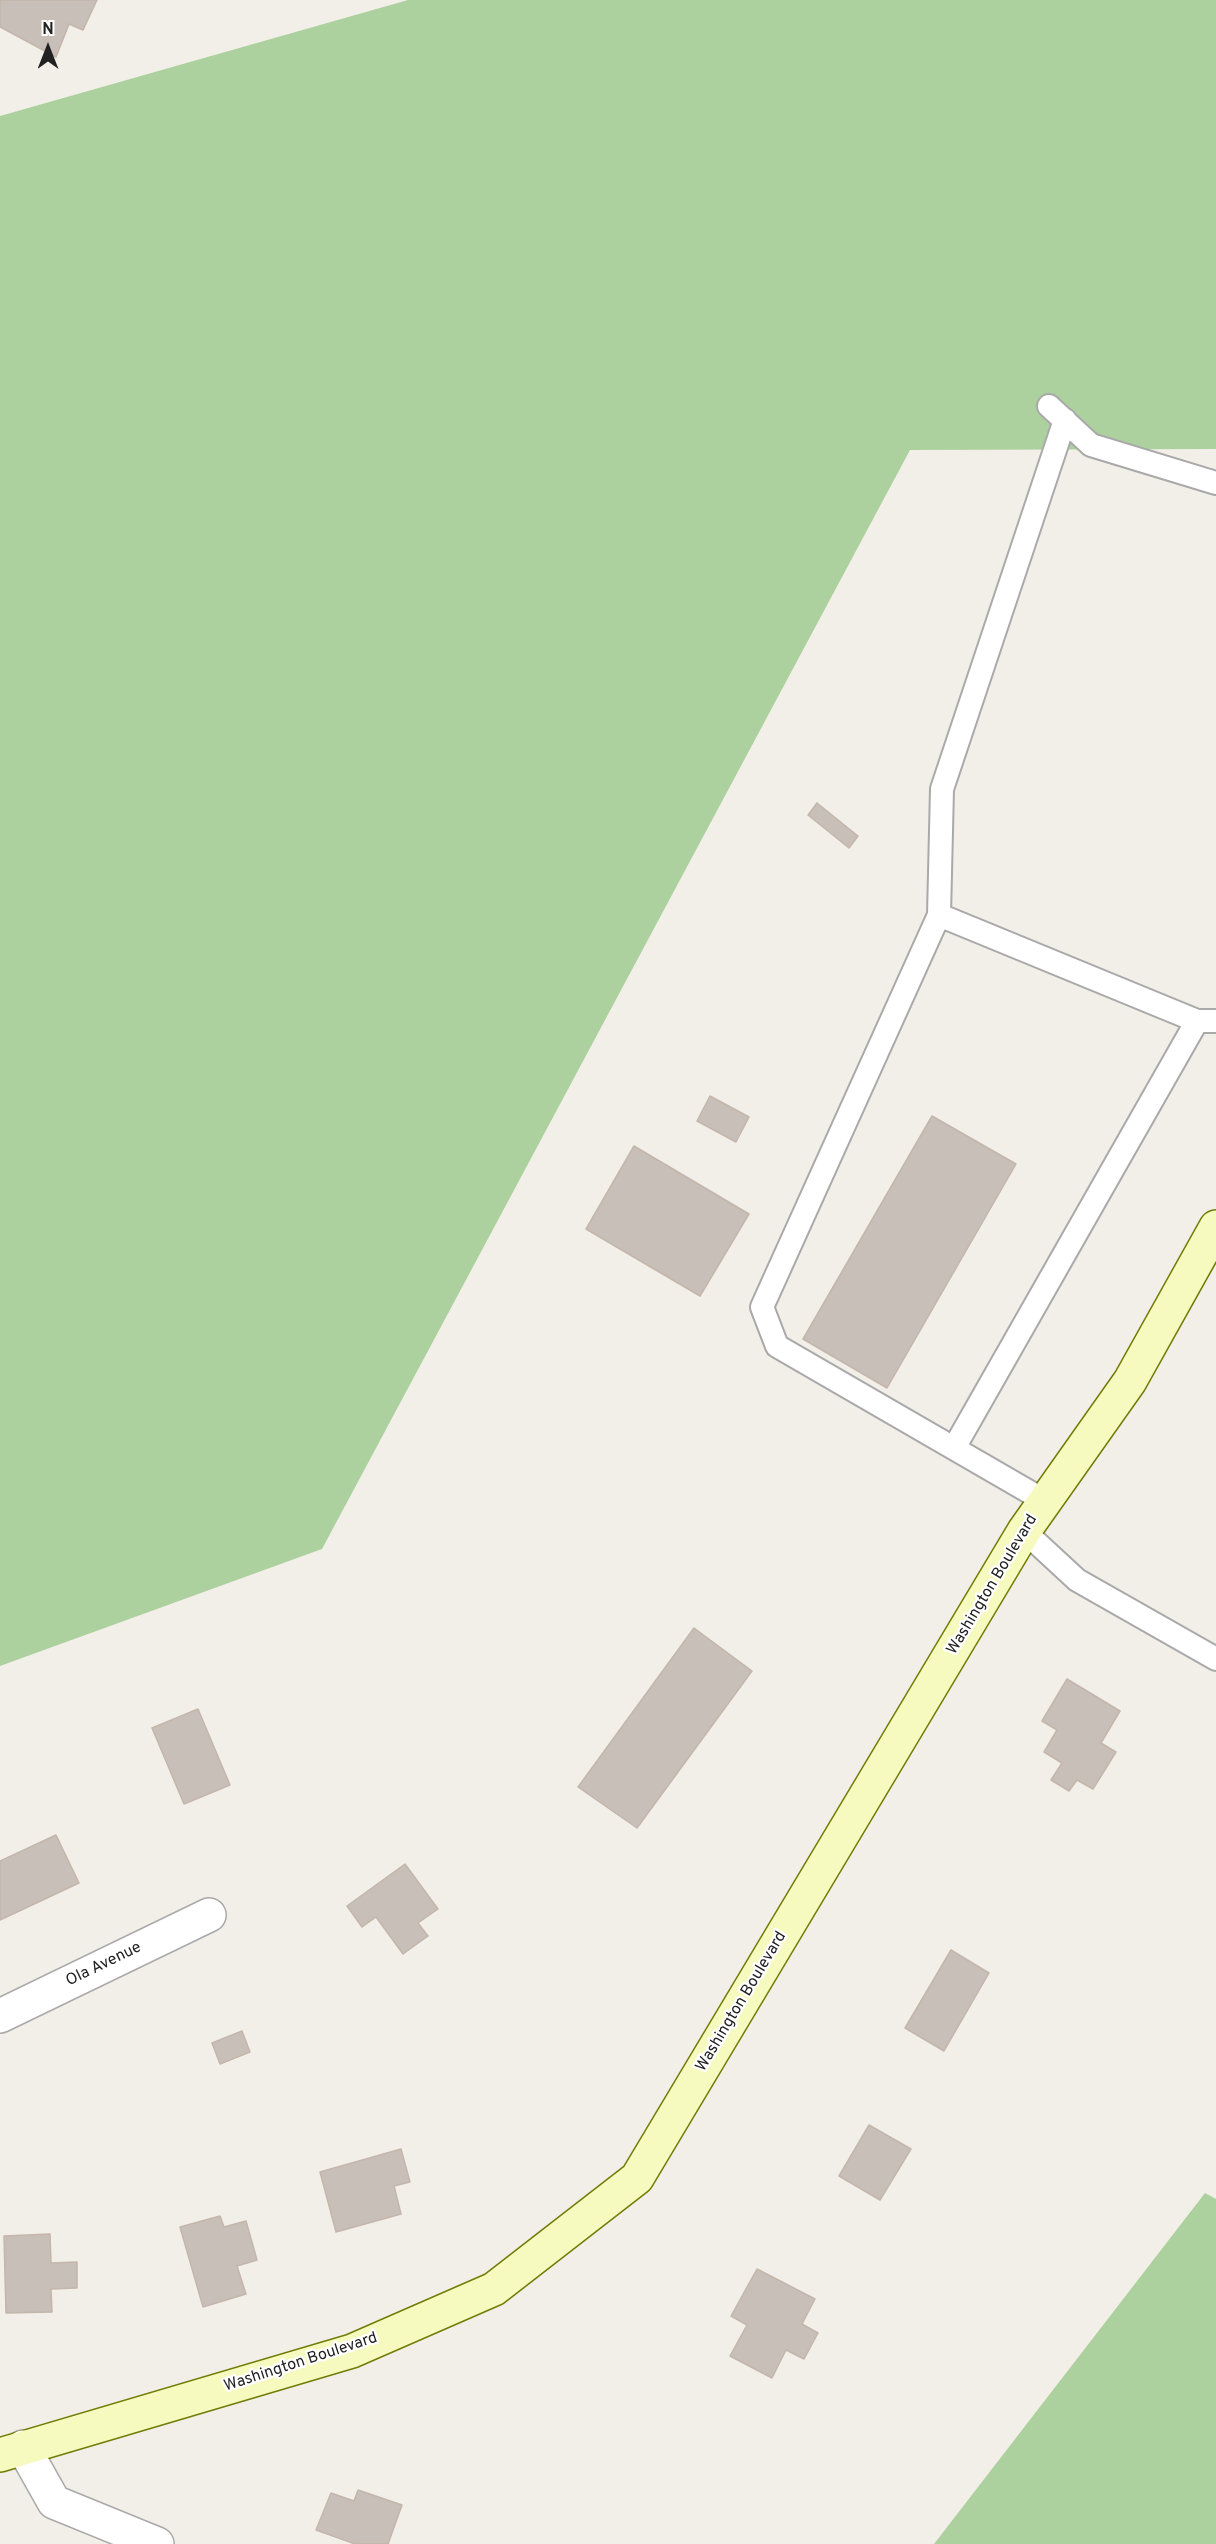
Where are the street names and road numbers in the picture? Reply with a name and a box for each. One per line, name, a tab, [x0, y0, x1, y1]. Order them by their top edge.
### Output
street label: Washington Boulevard	[944, 1511, 1042, 1659]
street label: Washington Boulevard	[693, 1928, 791, 2076]
street label: Ola Avenue	[63, 1939, 145, 1991]
street label: Washington Boulevard	[222, 2329, 380, 2397]

